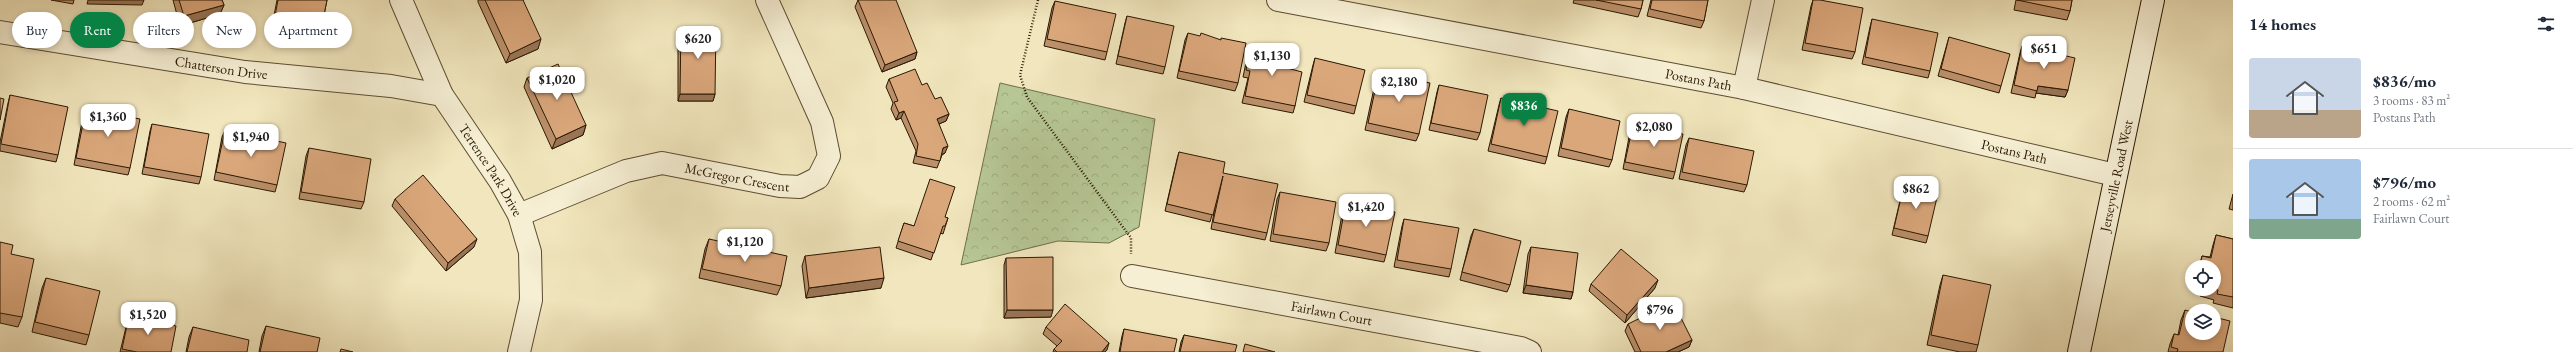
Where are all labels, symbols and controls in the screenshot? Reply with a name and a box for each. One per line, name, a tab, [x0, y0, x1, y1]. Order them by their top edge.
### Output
chip: Buy	[12, 12, 62, 48]
chip: Rent	[70, 12, 125, 48]
chip: Filters	[133, 12, 194, 48]
chip: New	[202, 12, 256, 48]
chip: Apartment	[264, 12, 352, 48]
text: 14 homes	[2249, 13, 2316, 35]
icon: filters	[2535, 13, 2557, 35]
pin: $620	[674, 26, 722, 60]
text: $620	[685, 30, 711, 47]
pin: $651	[2020, 36, 2068, 70]
text: $651	[2031, 40, 2057, 57]
pin: $1,130	[1239, 43, 1305, 77]
text: $1,130	[1254, 47, 1290, 64]
street label: Chatterson Drive	[174, 52, 269, 83]
street label: Postans Path	[1664, 64, 1733, 95]
pin: $1,020	[524, 67, 590, 101]
pin: $2,180	[1366, 69, 1432, 103]
text: $836/mo	[2373, 70, 2436, 92]
text: $1,020	[539, 71, 575, 88]
text: $2,180	[1381, 73, 1417, 90]
icon: home	[2281, 74, 2329, 122]
text: 3 rooms · 83 m²	[2373, 92, 2450, 109]
pin: $836	[1500, 93, 1548, 127]
text: $836	[1511, 97, 1537, 114]
pin: $1,360	[75, 104, 141, 138]
text: $1,360	[90, 108, 126, 125]
text: Postans Path	[2373, 109, 2436, 126]
pin: $2,080	[1621, 114, 1687, 148]
text: $2,080	[1636, 118, 1672, 135]
street label: Jerseyville Road West	[2095, 118, 2137, 234]
street label: Terrence Park Drive	[455, 120, 527, 220]
pin: $1,940	[218, 124, 284, 158]
text: $1,940	[233, 128, 269, 145]
street label: Postans Path	[1980, 135, 2049, 168]
street label: McGregor Crescent	[683, 159, 790, 195]
text: $796/mo	[2373, 171, 2436, 193]
icon: home	[2281, 175, 2329, 223]
pin: $862	[1892, 176, 1940, 210]
text: $862	[1903, 180, 1929, 197]
text: 2 rooms · 62 m²	[2373, 193, 2450, 210]
pin: $1,420	[1333, 194, 1399, 228]
text: $1,420	[1348, 198, 1384, 215]
text: Fairlawn Court	[2373, 210, 2449, 227]
pin: $1,120	[712, 229, 778, 263]
text: $1,120	[727, 233, 763, 250]
map controls	[2185, 260, 2221, 340]
button: locate	[2185, 260, 2221, 296]
street label: Fairlawn Court	[1289, 297, 1374, 329]
pin: $796	[1636, 297, 1684, 331]
text: $796	[1647, 301, 1673, 318]
pin: $1,520	[115, 302, 181, 336]
button: layers	[2185, 304, 2221, 340]
text: $1,520	[130, 306, 166, 323]

